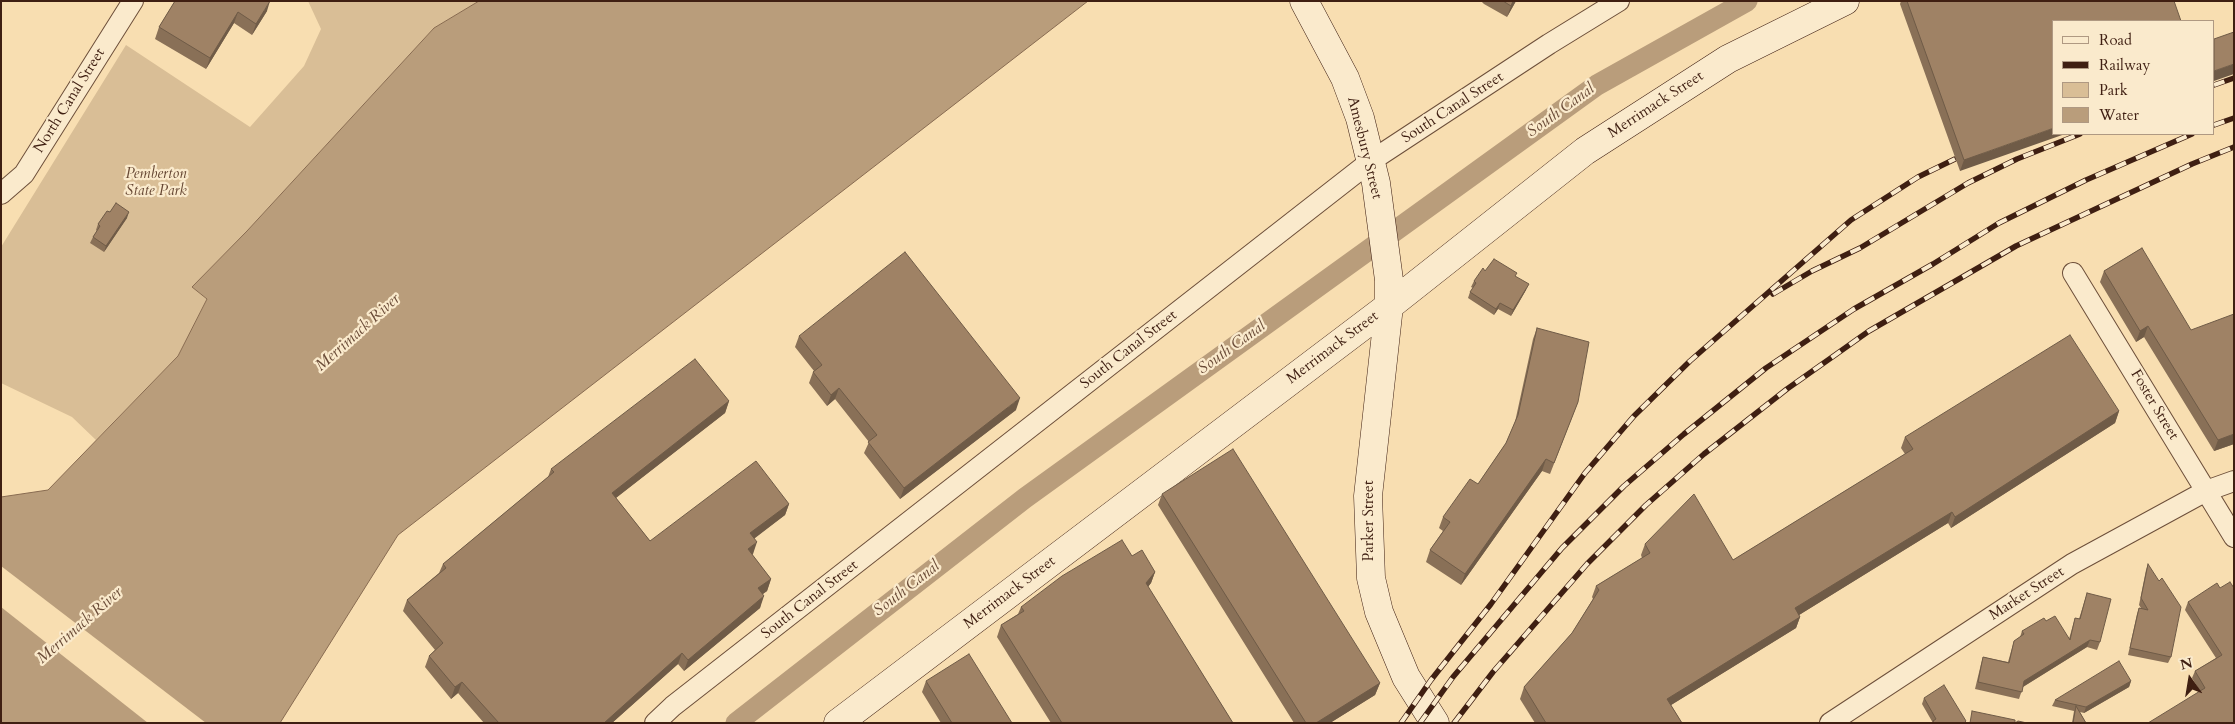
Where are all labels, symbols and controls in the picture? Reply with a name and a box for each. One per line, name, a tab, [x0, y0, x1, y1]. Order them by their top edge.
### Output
legend	[2052, 20, 2215, 135]
text: Road	[2099, 30, 2132, 50]
street label: North Canal Street	[31, 45, 109, 157]
text: Railway	[2099, 55, 2150, 75]
street label: Merrimack Street	[1605, 67, 1707, 143]
street label: South Canal Street	[1399, 68, 1507, 148]
water label: South Canal	[1523, 80, 1599, 142]
text: Park	[2099, 80, 2128, 100]
street label: Amesbury Street	[1343, 95, 1385, 201]
text: Water	[2099, 105, 2139, 125]
park label: Pemberton State Park	[125, 166, 187, 201]
water label: Merrimack River	[312, 290, 404, 376]
street label: South Canal Street	[1077, 307, 1181, 393]
street label: Merrimack Street	[1284, 308, 1382, 388]
water label: South Canal	[1194, 317, 1270, 379]
street label: Foster Street	[2126, 367, 2182, 443]
street label: Parker Street	[1361, 480, 1379, 562]
street label: Merrimack Street	[961, 553, 1059, 633]
street label: South Canal Street	[758, 557, 862, 643]
water label: South Canal	[870, 557, 944, 621]
street label: Market Street	[1986, 563, 2068, 625]
water label: Merrimack River	[33, 584, 127, 668]
text: N	[2178, 653, 2195, 675]
north arrow	[2165, 654, 2215, 704]

